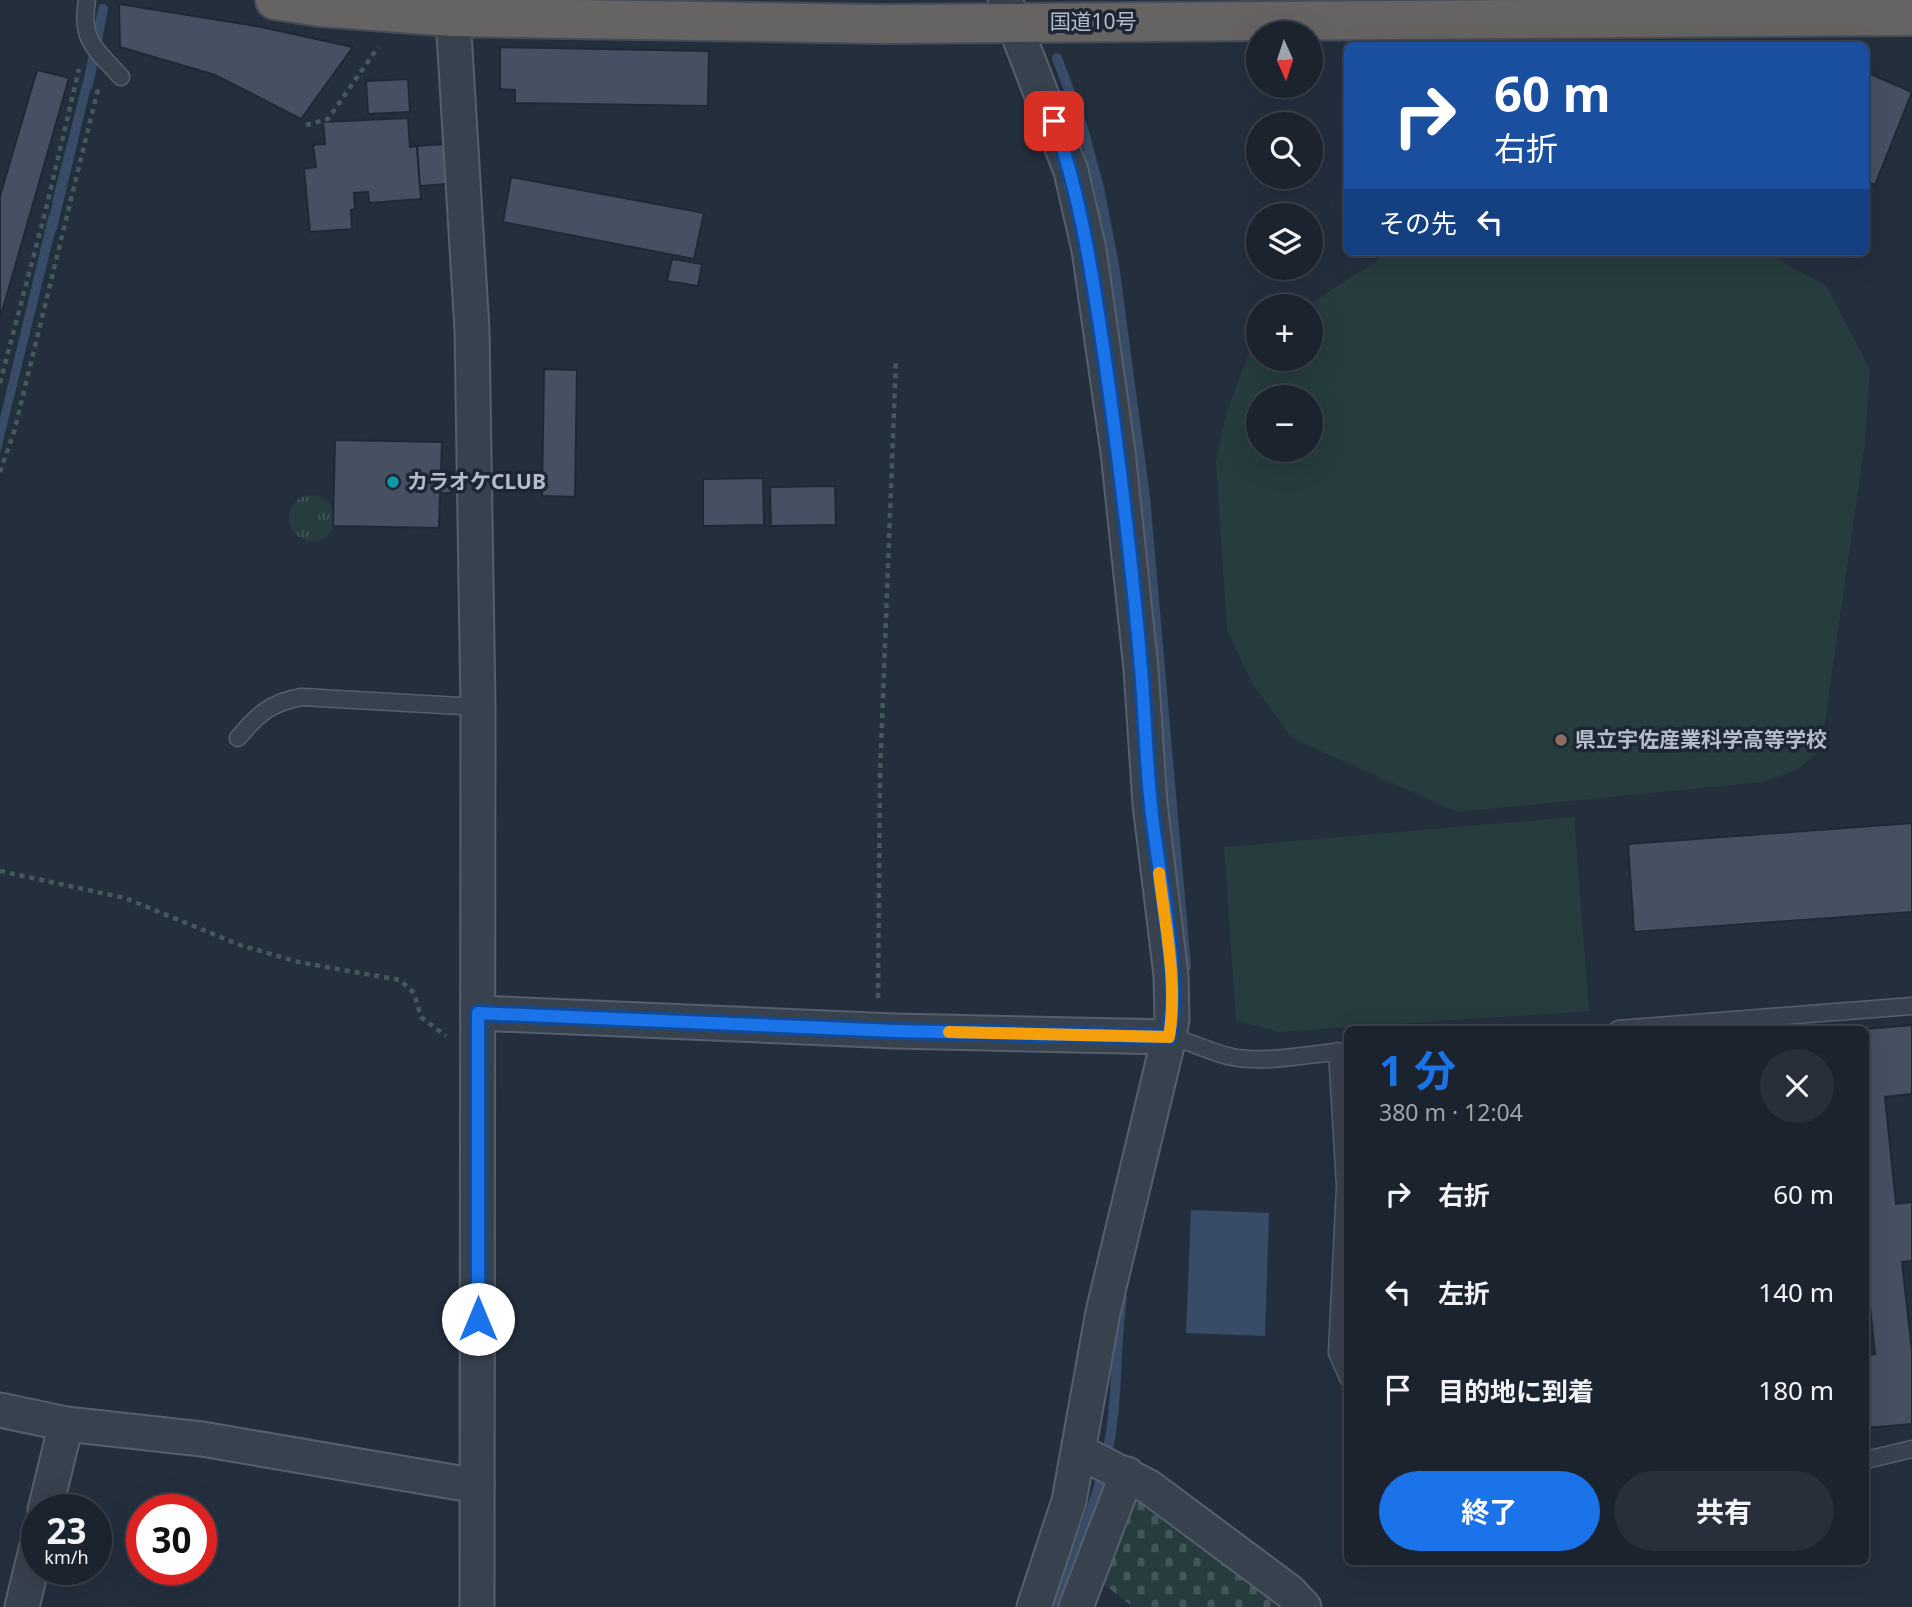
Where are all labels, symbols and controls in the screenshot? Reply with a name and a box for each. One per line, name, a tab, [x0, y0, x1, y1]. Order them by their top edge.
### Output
street label: 国道10号	[1049, 7, 1137, 35]
north arrow	[1246, 21, 1323, 98]
map controls	[1246, 21, 1323, 462]
text: 60 m	[1494, 60, 1611, 126]
icon: right	[1379, 70, 1470, 161]
pin	[1024, 91, 1084, 151]
icon: arrive	[1035, 102, 1073, 140]
button: search	[1246, 112, 1323, 189]
text: 右折	[1494, 126, 1558, 169]
button: layers	[1246, 203, 1323, 280]
icon: left	[1471, 203, 1509, 241]
text: その先	[1379, 205, 1457, 241]
button: +	[1246, 294, 1323, 371]
button: −	[1246, 385, 1323, 462]
place label: カラオケCLUB	[407, 467, 546, 495]
marker: カラオケCLUB	[385, 474, 401, 490]
place label: 県立宇佐産業科学高等学校	[1575, 725, 1827, 753]
marker: 県立宇佐産業科学高等学校	[1553, 732, 1569, 748]
text: 1 分	[1379, 1041, 1456, 1098]
button: close	[1760, 1049, 1834, 1123]
text: 380 m · 12:04	[1379, 1096, 1523, 1128]
icon: right	[1379, 1175, 1417, 1213]
text: 60 m	[1773, 1176, 1834, 1212]
text: 右折	[1438, 1177, 1490, 1213]
icon: left	[1379, 1273, 1417, 1311]
text: 140 m	[1758, 1274, 1834, 1310]
text: 左折	[1438, 1275, 1490, 1311]
position arrow	[441, 1282, 515, 1356]
icon: arrive	[1379, 1371, 1417, 1409]
text: 180 m	[1758, 1372, 1834, 1408]
text: 目的地に到着	[1438, 1373, 1594, 1409]
button: 終了	[1379, 1471, 1600, 1551]
button: 共有	[1614, 1471, 1834, 1551]
speed limit sign: 30	[126, 1494, 217, 1585]
text: 23	[46, 1507, 87, 1554]
text: km/h	[44, 1545, 89, 1569]

